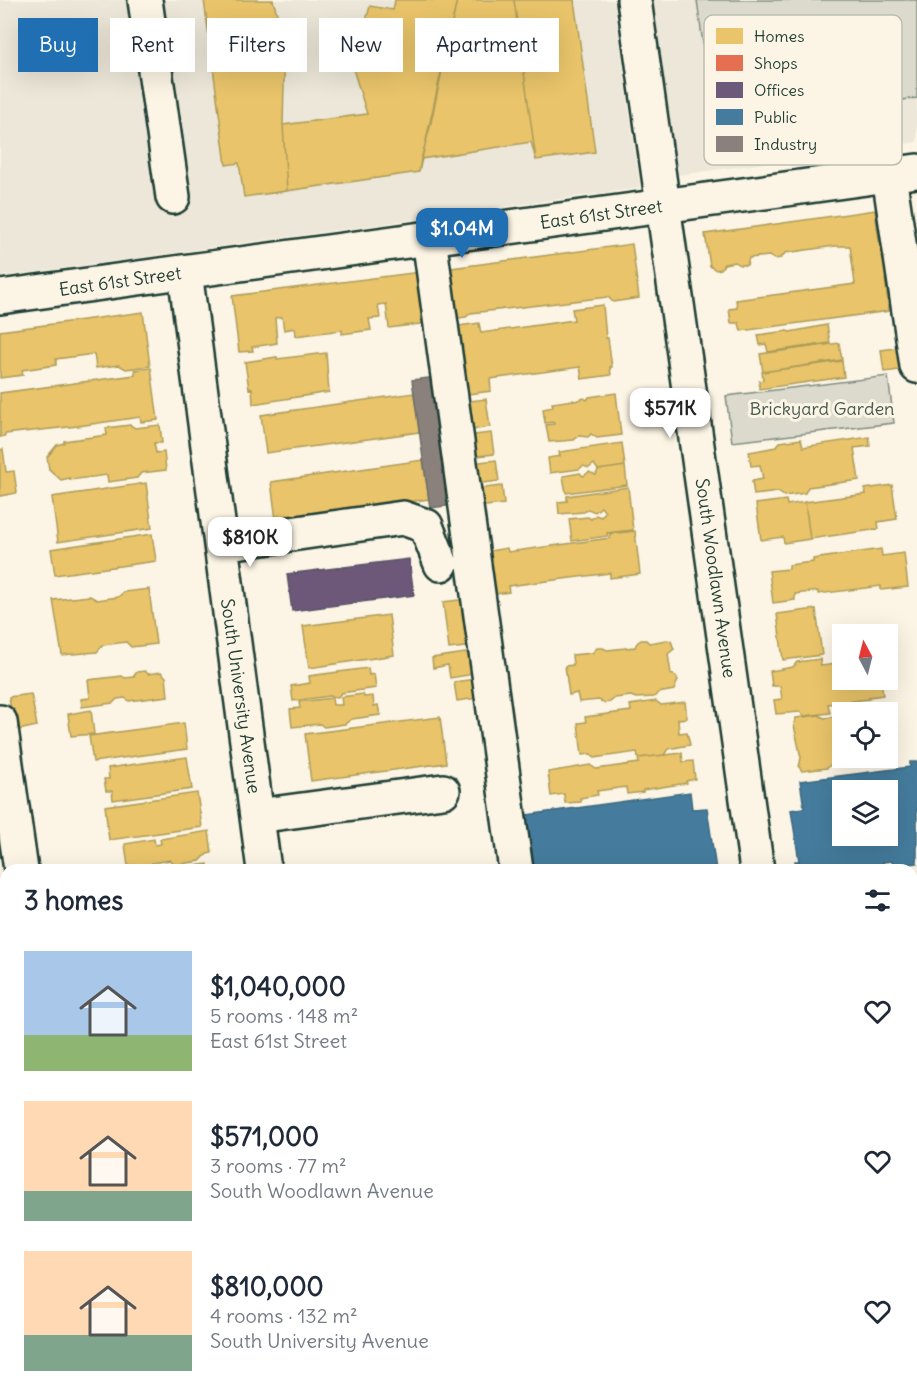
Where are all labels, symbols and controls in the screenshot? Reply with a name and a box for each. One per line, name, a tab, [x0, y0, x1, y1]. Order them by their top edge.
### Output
legend	[704, 15, 902, 165]
chip: Buy	[18, 18, 98, 72]
chip: Rent	[110, 18, 195, 72]
chip: Filters	[207, 18, 307, 72]
chip: New	[319, 18, 403, 72]
chip: Apartment	[415, 18, 559, 72]
text: Homes	[754, 26, 804, 46]
text: Shops	[754, 53, 798, 73]
text: Offices	[754, 80, 804, 100]
text: Public	[754, 107, 797, 127]
text: Industry	[754, 134, 817, 154]
street label: East 61st Street	[538, 194, 664, 234]
pin: $1.04M	[413, 208, 511, 259]
text: $1.04M	[430, 215, 494, 240]
street label: East 61st Street	[57, 261, 183, 301]
pin: $571K	[628, 388, 712, 439]
text: $571K	[644, 395, 696, 420]
park label: Brickyard Garden	[749, 397, 895, 420]
street label: South Woodlawn Avenue	[691, 477, 741, 679]
pin: $810K	[208, 517, 292, 568]
text: $810K	[222, 524, 278, 549]
street label: South University Avenue	[216, 597, 266, 795]
north arrow	[832, 624, 898, 690]
map controls	[832, 624, 898, 846]
button: locate	[832, 702, 898, 768]
button: layers	[832, 780, 898, 846]
text: 3 homes	[24, 884, 123, 917]
icon: filters	[861, 884, 894, 917]
text: $1,040,000	[210, 970, 346, 1003]
icon: home	[72, 975, 144, 1047]
icon: heart	[861, 995, 894, 1028]
text: 5 rooms · 148 m²	[210, 1003, 358, 1028]
text: East 61st Street	[210, 1028, 347, 1053]
text: $571,000	[210, 1120, 319, 1153]
icon: home	[72, 1125, 144, 1197]
icon: heart	[861, 1145, 894, 1178]
text: 3 rooms · 77 m²	[210, 1153, 347, 1178]
text: South Woodlawn Avenue	[210, 1178, 434, 1203]
text: $810,000	[210, 1270, 324, 1303]
icon: home	[72, 1275, 144, 1347]
icon: heart	[861, 1295, 894, 1328]
text: 4 rooms · 132 m²	[210, 1303, 357, 1328]
text: South University Avenue	[210, 1328, 429, 1353]

